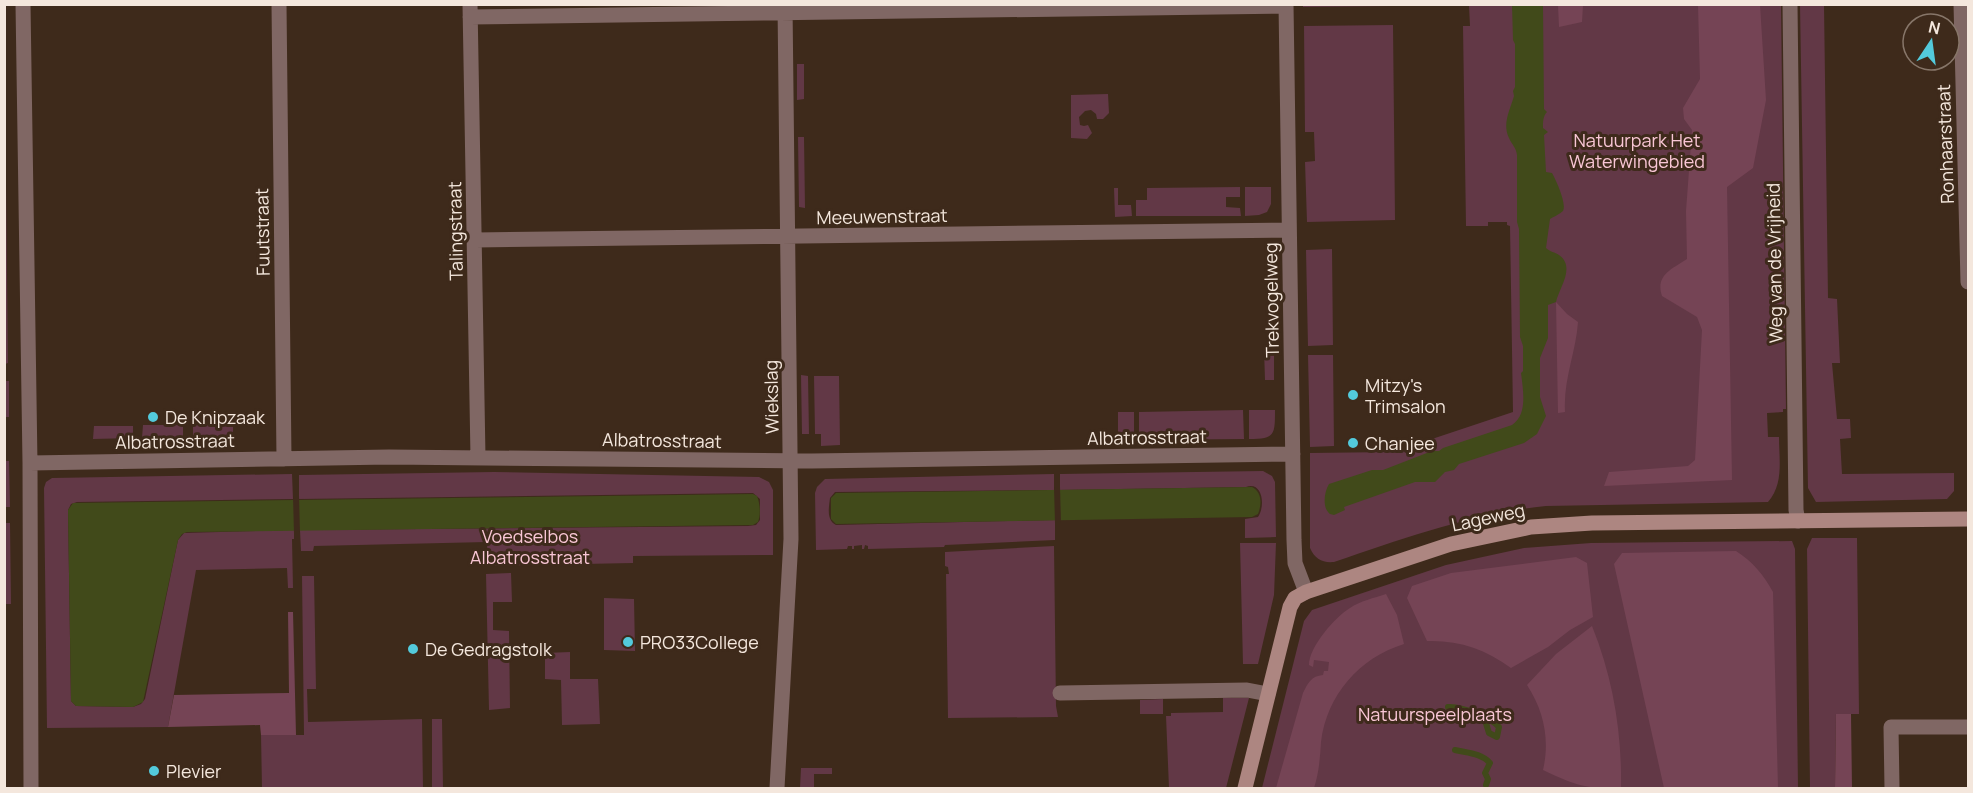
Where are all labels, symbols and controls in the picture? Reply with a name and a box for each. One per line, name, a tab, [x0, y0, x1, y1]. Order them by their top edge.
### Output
north arrow	[1901, 12, 1961, 72]
text: N	[1926, 15, 1942, 39]
street label: Ronhaarstraat	[1931, 84, 1959, 204]
park label: Natuurpark Het Waterwingebied	[1569, 128, 1705, 173]
street label: Talingstraat	[442, 181, 468, 281]
street label: Weg van de Vrijheid	[1761, 183, 1787, 343]
street label: Fuutstraat	[249, 188, 275, 276]
street label: Meeuwenstraat	[816, 203, 948, 229]
street label: Trekvogelweg	[1258, 242, 1284, 358]
street label: Wiekslag	[758, 360, 784, 434]
place label: Mitzy's Trimsalon	[1365, 373, 1446, 418]
marker: Mitzy's Trimsalon	[1346, 388, 1360, 402]
place label: De Knipzaak	[165, 405, 266, 429]
marker: De Knipzaak	[146, 410, 160, 424]
street label: Albatrosstraat	[1087, 424, 1207, 450]
street label: Albatrosstraat	[602, 427, 722, 453]
street label: Albatrosstraat	[115, 428, 235, 454]
place label: Chanjee	[1365, 431, 1435, 455]
marker: Chanjee	[1346, 436, 1360, 450]
street label: Lageweg	[1449, 498, 1527, 536]
park label: Voedselbos Albatrosstraat	[470, 524, 590, 569]
place label: PRO33College	[640, 630, 759, 654]
marker: PRO33College	[621, 635, 635, 649]
place label: De Gedragstolk	[425, 637, 553, 661]
marker: De Gedragstolk	[406, 642, 420, 656]
park label: Natuurspeelplaats	[1358, 702, 1512, 726]
place label: Plevier	[166, 759, 222, 783]
marker: Plevier	[147, 764, 161, 778]

